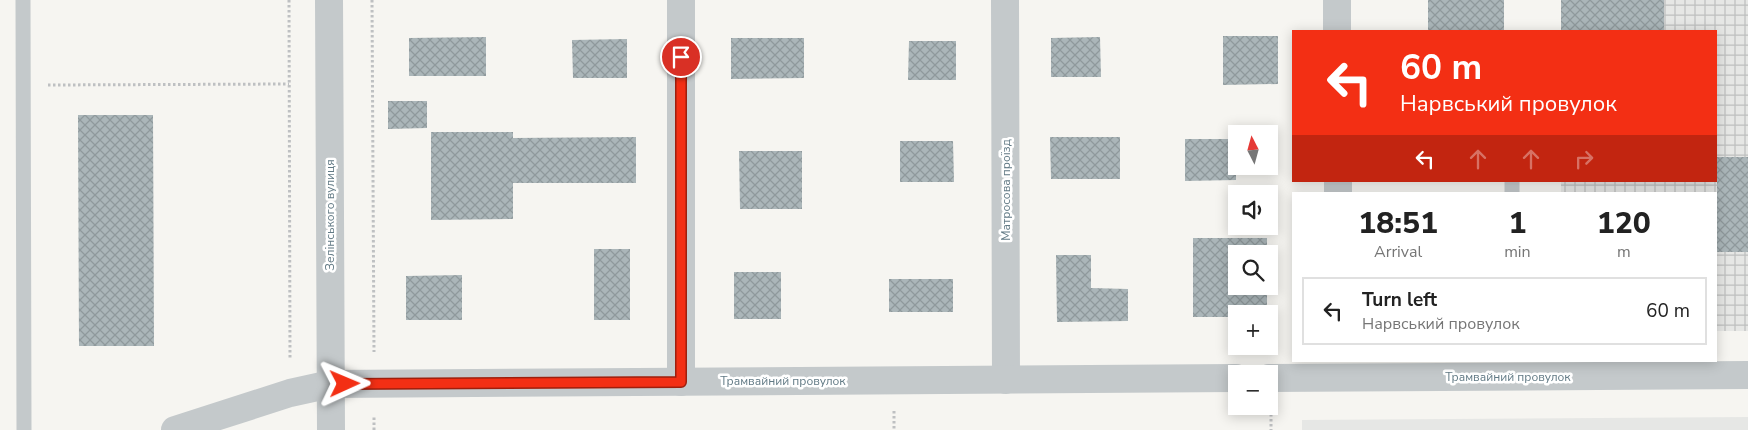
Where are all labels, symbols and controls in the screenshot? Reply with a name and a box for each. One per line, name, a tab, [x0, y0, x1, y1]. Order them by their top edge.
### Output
pin	[660, 36, 702, 78]
icon: arrive	[667, 43, 695, 71]
text: 60 m	[1400, 44, 1482, 91]
icon: left	[1317, 50, 1382, 115]
text: Нарвський провулок	[1400, 89, 1617, 119]
north arrow	[1228, 125, 1278, 175]
map controls	[1228, 125, 1278, 415]
street label: Матросова проїзд	[998, 139, 1014, 241]
icon: left	[1411, 145, 1439, 173]
icon: ahead	[1464, 145, 1492, 173]
icon: ahead	[1517, 145, 1545, 173]
icon: right	[1570, 145, 1598, 173]
street label: Зелінського вулиця	[322, 159, 338, 271]
button: sound	[1228, 185, 1278, 235]
text: 18:51	[1358, 203, 1438, 244]
text: 1	[1508, 203, 1526, 244]
text: 120	[1597, 203, 1651, 244]
text: Arrival	[1374, 241, 1422, 263]
text: min	[1504, 241, 1531, 263]
text: m	[1617, 241, 1631, 263]
button: search	[1228, 245, 1278, 295]
text: Turn left	[1362, 287, 1437, 313]
icon: left	[1319, 297, 1347, 325]
text: 60 m	[1646, 298, 1690, 324]
button: +	[1228, 305, 1278, 355]
text: Нарвський провулок	[1362, 313, 1520, 335]
position arrow	[318, 357, 370, 409]
button: −	[1228, 365, 1278, 415]
street label: Трамвайний провулок	[1445, 369, 1571, 385]
street label: Трамвайний провулок	[720, 373, 846, 389]

